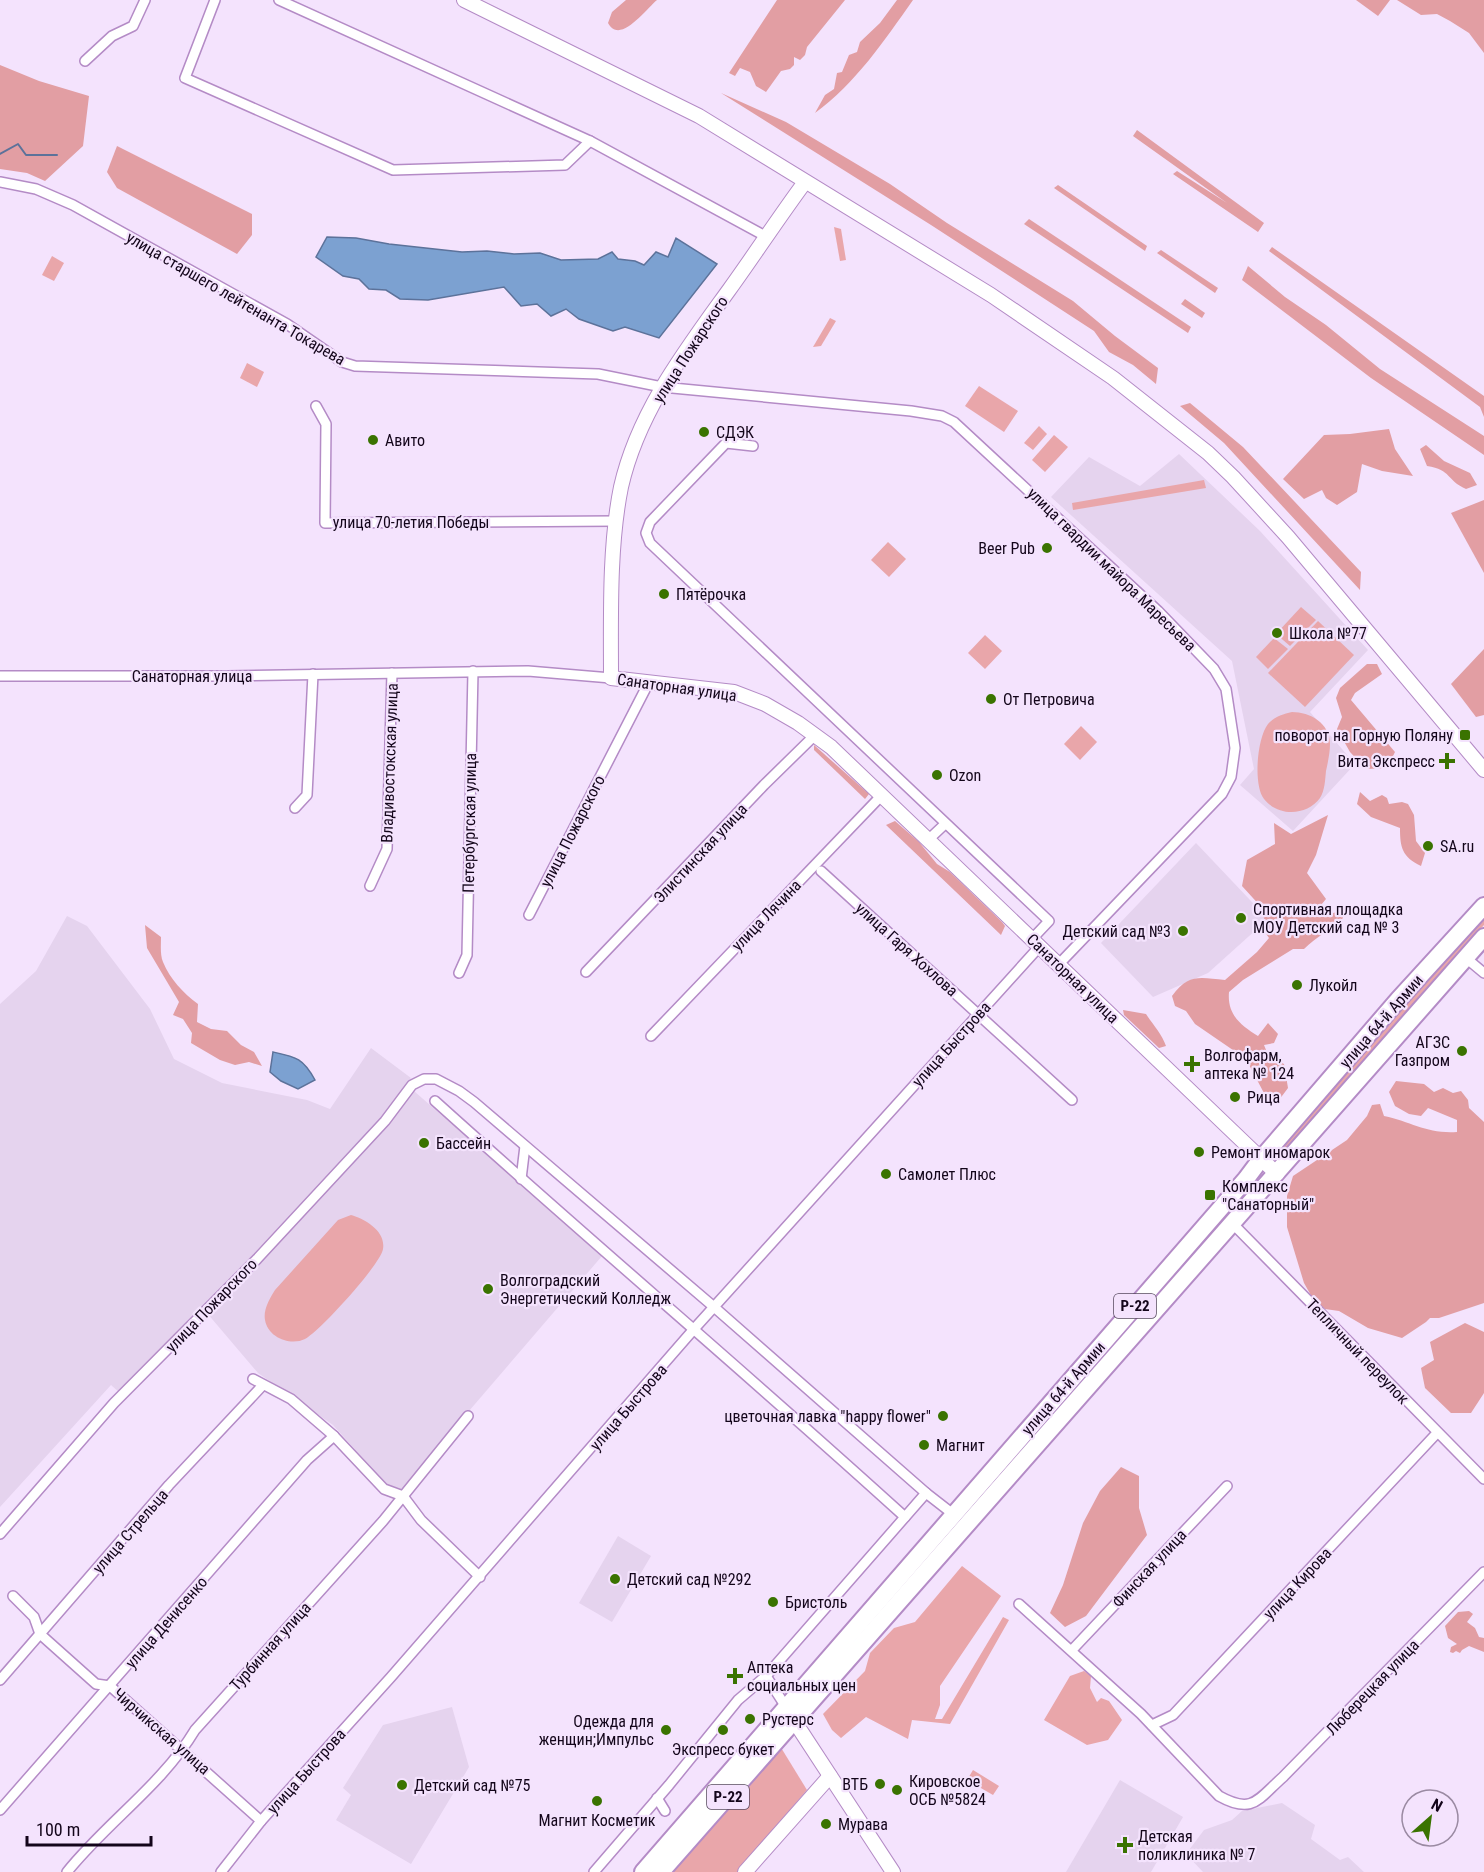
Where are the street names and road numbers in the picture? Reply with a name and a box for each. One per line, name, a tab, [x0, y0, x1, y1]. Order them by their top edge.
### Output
street label: улица старшего лейтенанта Токарева	[123, 228, 349, 369]
street label: улица Пожарского	[649, 292, 732, 406]
street label: улица гвардии майора Маресьева	[1023, 484, 1200, 655]
street label: улица 70-летия Победы	[333, 513, 489, 532]
street label: Санаторная улица	[132, 667, 252, 686]
street label: Санаторная улица	[616, 670, 738, 705]
street label: Владивостокская улица	[377, 683, 402, 843]
street label: Петербургская улица	[459, 753, 480, 893]
street label: улица Пожарского	[536, 772, 609, 890]
street label: Элистинская улица	[649, 800, 751, 907]
street label: улица Лячина	[728, 876, 805, 955]
street label: улица Гаря Хохлова	[852, 898, 962, 1000]
street label: Санаторная улица	[1023, 930, 1123, 1027]
street label: улица 64-й Армии	[1336, 971, 1427, 1072]
street label: улица Быстрова	[908, 998, 995, 1091]
street label: улица Пожарского	[162, 1254, 261, 1356]
road number: Р-22	[1114, 1294, 1156, 1318]
street label: Тепличный переулок	[1302, 1295, 1413, 1408]
street label: улица 64-й Армии	[1018, 1338, 1109, 1439]
street label: улица Быстрова	[586, 1360, 671, 1454]
street label: улица Стрельца	[89, 1485, 172, 1577]
street label: Финская улица	[1108, 1525, 1190, 1611]
street label: улица Кирова	[1259, 1544, 1335, 1623]
street label: улица Денисенко	[121, 1573, 211, 1672]
street label: Турбинная улица	[226, 1598, 315, 1694]
street label: Люберецкая улица	[1322, 1636, 1423, 1739]
street label: Чирчикская улица	[109, 1684, 214, 1779]
street label: улица Быстрова	[263, 1725, 350, 1818]
road number: Р-22	[707, 1785, 749, 1809]

